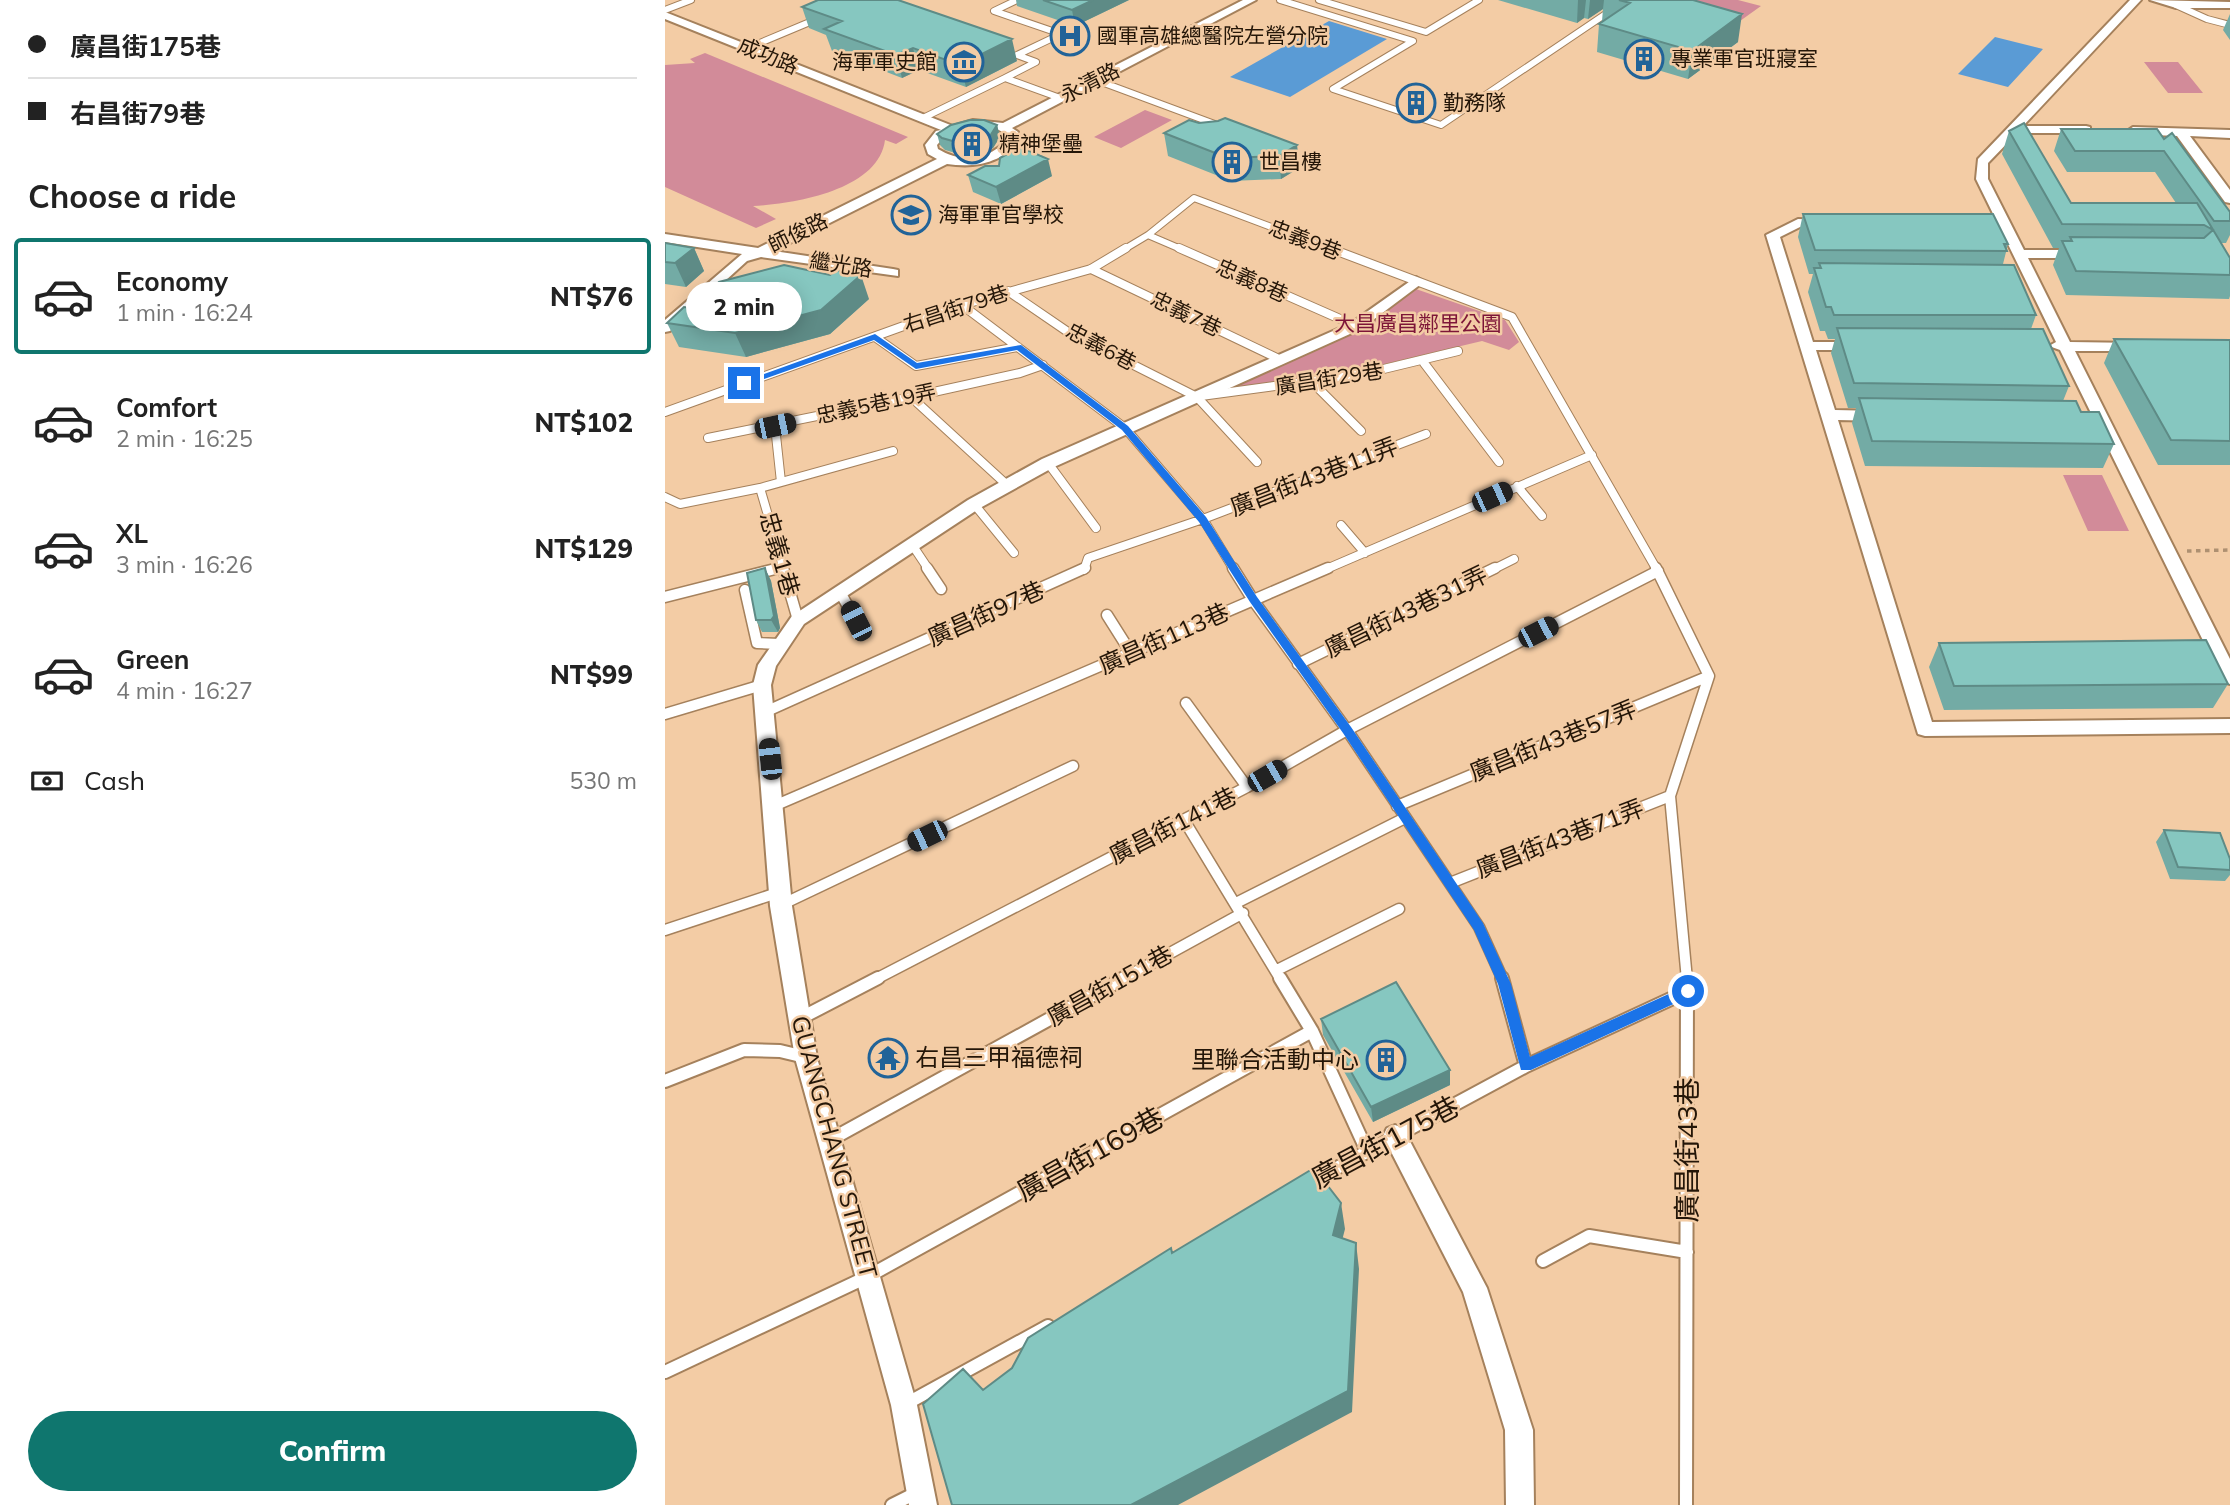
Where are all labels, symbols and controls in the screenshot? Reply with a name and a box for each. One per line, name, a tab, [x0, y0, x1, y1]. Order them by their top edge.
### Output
hospital icon: 國軍高雄總醫院左營分院	[1049, 15, 1091, 57]
place label: 國軍高雄總醫院左營分院	[1097, 22, 1328, 48]
text: 廣昌街175巷	[70, 30, 221, 63]
street label: 成功路	[734, 31, 802, 79]
building icon: 專業軍官班寢室	[1623, 38, 1665, 80]
museum icon: 海軍軍史館	[943, 41, 985, 83]
place label: 專業軍官班寢室	[1671, 45, 1818, 71]
place label: 海軍軍史館	[832, 48, 937, 74]
street label: 永清路	[1056, 56, 1124, 108]
building icon: 勤務隊	[1395, 82, 1437, 124]
place label: 勤務隊	[1443, 89, 1506, 115]
text: 右昌街79巷	[70, 97, 205, 130]
building icon: 精神堡壘	[951, 123, 993, 165]
place label: 精神堡壘	[999, 130, 1083, 156]
building icon: 世昌樓	[1211, 141, 1253, 183]
place label: 世昌樓	[1259, 148, 1322, 174]
text: Choose a ride	[28, 176, 236, 216]
school or university icon: 海軍軍官學校	[890, 194, 932, 236]
place label: 海軍軍官學校	[938, 201, 1064, 227]
street label: 師俊路	[764, 207, 832, 258]
street label: 忠義9巷	[1265, 213, 1345, 265]
street label: 繼光路	[808, 246, 874, 282]
street label: 忠義8巷	[1213, 253, 1292, 307]
icon: car	[32, 265, 95, 328]
text: Economy	[116, 265, 228, 298]
street label: 右昌街79巷	[900, 279, 1012, 337]
text: NT$76	[550, 280, 633, 313]
callout: 2 min	[686, 282, 802, 330]
street label: 忠義7巷	[1147, 285, 1226, 341]
text: 2 min	[713, 292, 775, 321]
text: 1 min · 16:24	[116, 298, 253, 327]
park label: 大昌廣昌鄰里公園	[1334, 310, 1502, 336]
street label: 忠義6巷	[1062, 317, 1141, 375]
street label: 廣昌街29巷	[1273, 357, 1385, 399]
route end	[728, 367, 760, 399]
street label: 忠義5巷19弄	[814, 378, 938, 428]
icon: car	[32, 391, 95, 454]
text: Comfort	[116, 391, 217, 424]
text: NT$102	[535, 406, 633, 439]
car	[753, 411, 798, 441]
text: 2 min · 16:25	[116, 424, 253, 453]
street label: 廣昌街43巷11弄	[1225, 430, 1402, 522]
car	[1469, 479, 1516, 515]
street label: 忠義1巷	[754, 508, 806, 599]
icon: car	[32, 517, 95, 580]
text: XL	[116, 517, 148, 550]
text: NT$129	[535, 532, 633, 565]
text: 3 min · 16:26	[116, 550, 253, 579]
street label: 廣昌街43巷31弄	[1319, 559, 1492, 664]
street label: 廣昌街97巷	[922, 574, 1049, 652]
street label: 廣昌街113巷	[1094, 596, 1233, 680]
car	[838, 598, 875, 644]
car	[1515, 613, 1562, 651]
icon: car	[32, 643, 95, 706]
text: Green	[116, 643, 189, 676]
text: NT$99	[550, 658, 633, 691]
text: 4 min · 16:27	[116, 676, 253, 705]
street label: 廣昌街43巷57弄	[1465, 693, 1641, 787]
car	[758, 737, 783, 781]
car	[1244, 756, 1291, 796]
icon: cash	[28, 762, 66, 800]
text: Cash	[84, 764, 145, 797]
text: 530 m	[569, 766, 637, 795]
street label: 廣昌街141巷	[1104, 780, 1241, 870]
street label: 廣昌街43巷71弄	[1471, 792, 1648, 884]
car	[904, 817, 951, 855]
street label: 廣昌街151巷	[1041, 938, 1178, 1032]
route start	[1672, 975, 1704, 1007]
street label: GUANGCHANG STREET	[785, 1012, 885, 1282]
temple icon: 右昌三甲福德祠	[867, 1037, 909, 1079]
building icon: 里聯合活動中心	[1365, 1039, 1407, 1081]
place label: 右昌三甲福德祠	[915, 1042, 1083, 1072]
place label: 里聯合活動中心	[1191, 1044, 1359, 1074]
street label: 廣昌街43巷	[1669, 1077, 1704, 1223]
street label: 廣昌街175巷	[1305, 1088, 1465, 1195]
street label: 廣昌街169巷	[1010, 1099, 1169, 1208]
button: Confirm	[28, 1411, 637, 1491]

